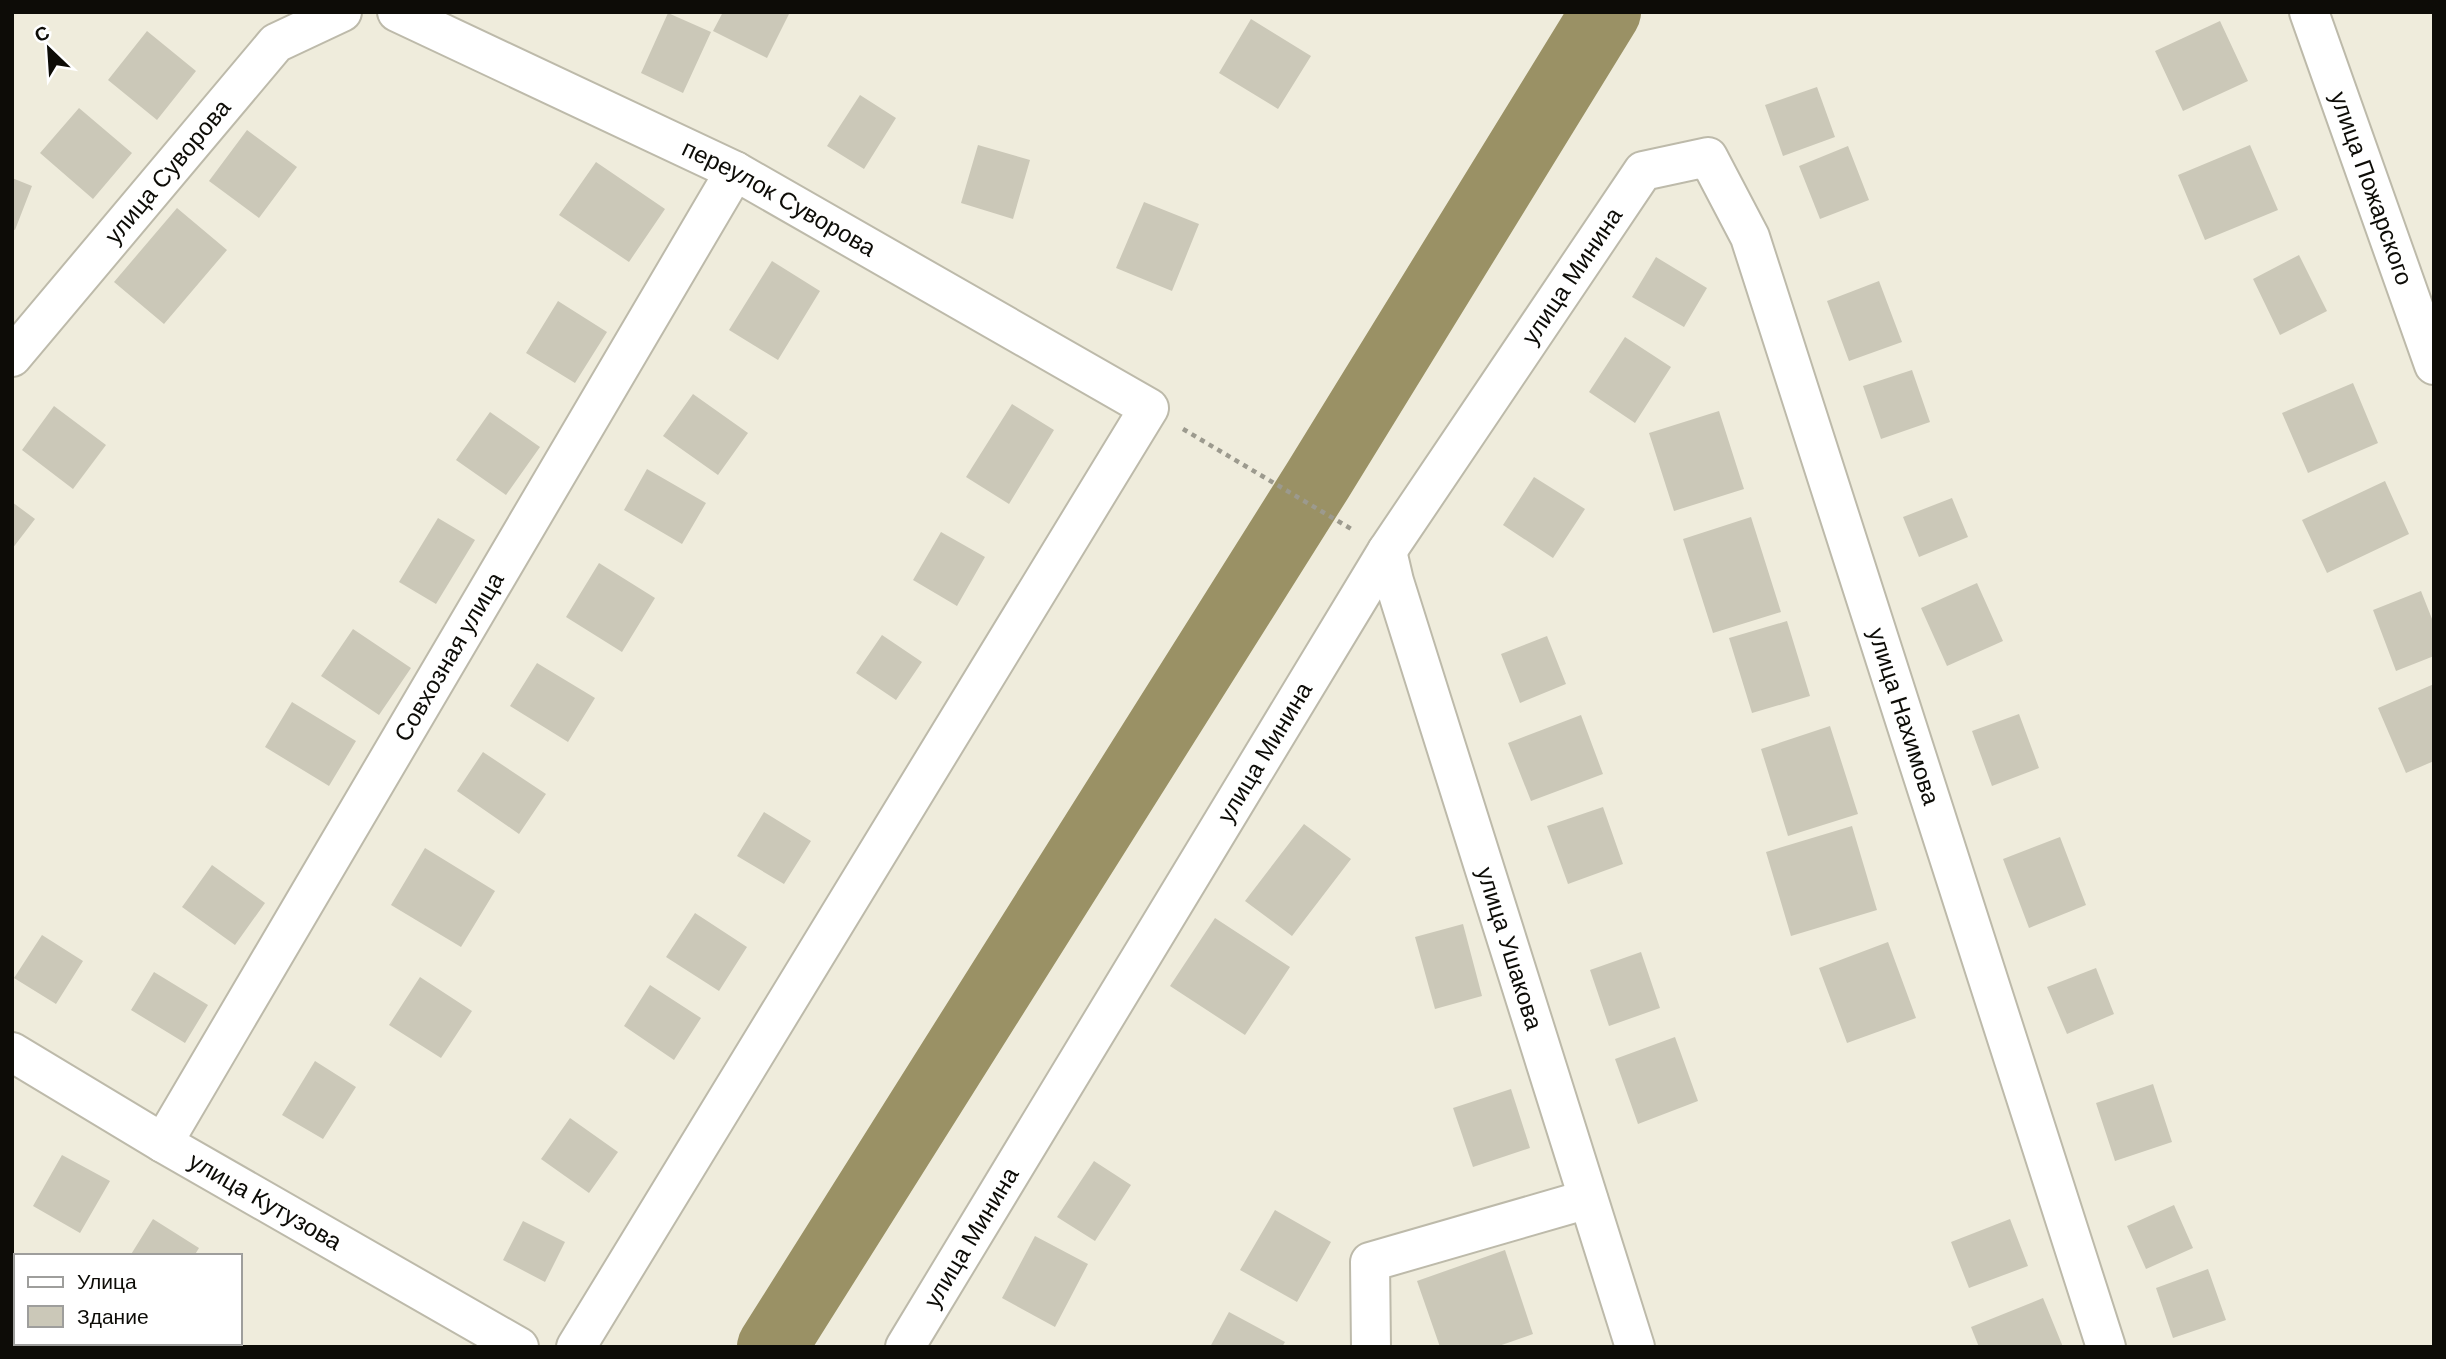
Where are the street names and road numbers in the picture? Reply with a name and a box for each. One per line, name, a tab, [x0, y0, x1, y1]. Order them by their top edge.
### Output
street label: улица Пожарского	[2323, 87, 2420, 289]
street label: улица Суворова	[98, 92, 238, 250]
street label: переулок Суворова	[677, 132, 882, 264]
street label: улица Минина	[1514, 201, 1629, 350]
street label: Совхозная улица	[387, 566, 511, 747]
street label: улица Нахимова	[1861, 624, 1947, 809]
street label: улица Минина	[1210, 676, 1319, 828]
street label: улица Ушакова	[1470, 863, 1550, 1034]
street label: улица Кутузова	[183, 1145, 348, 1258]
street label: улица Минина	[916, 1161, 1026, 1313]

